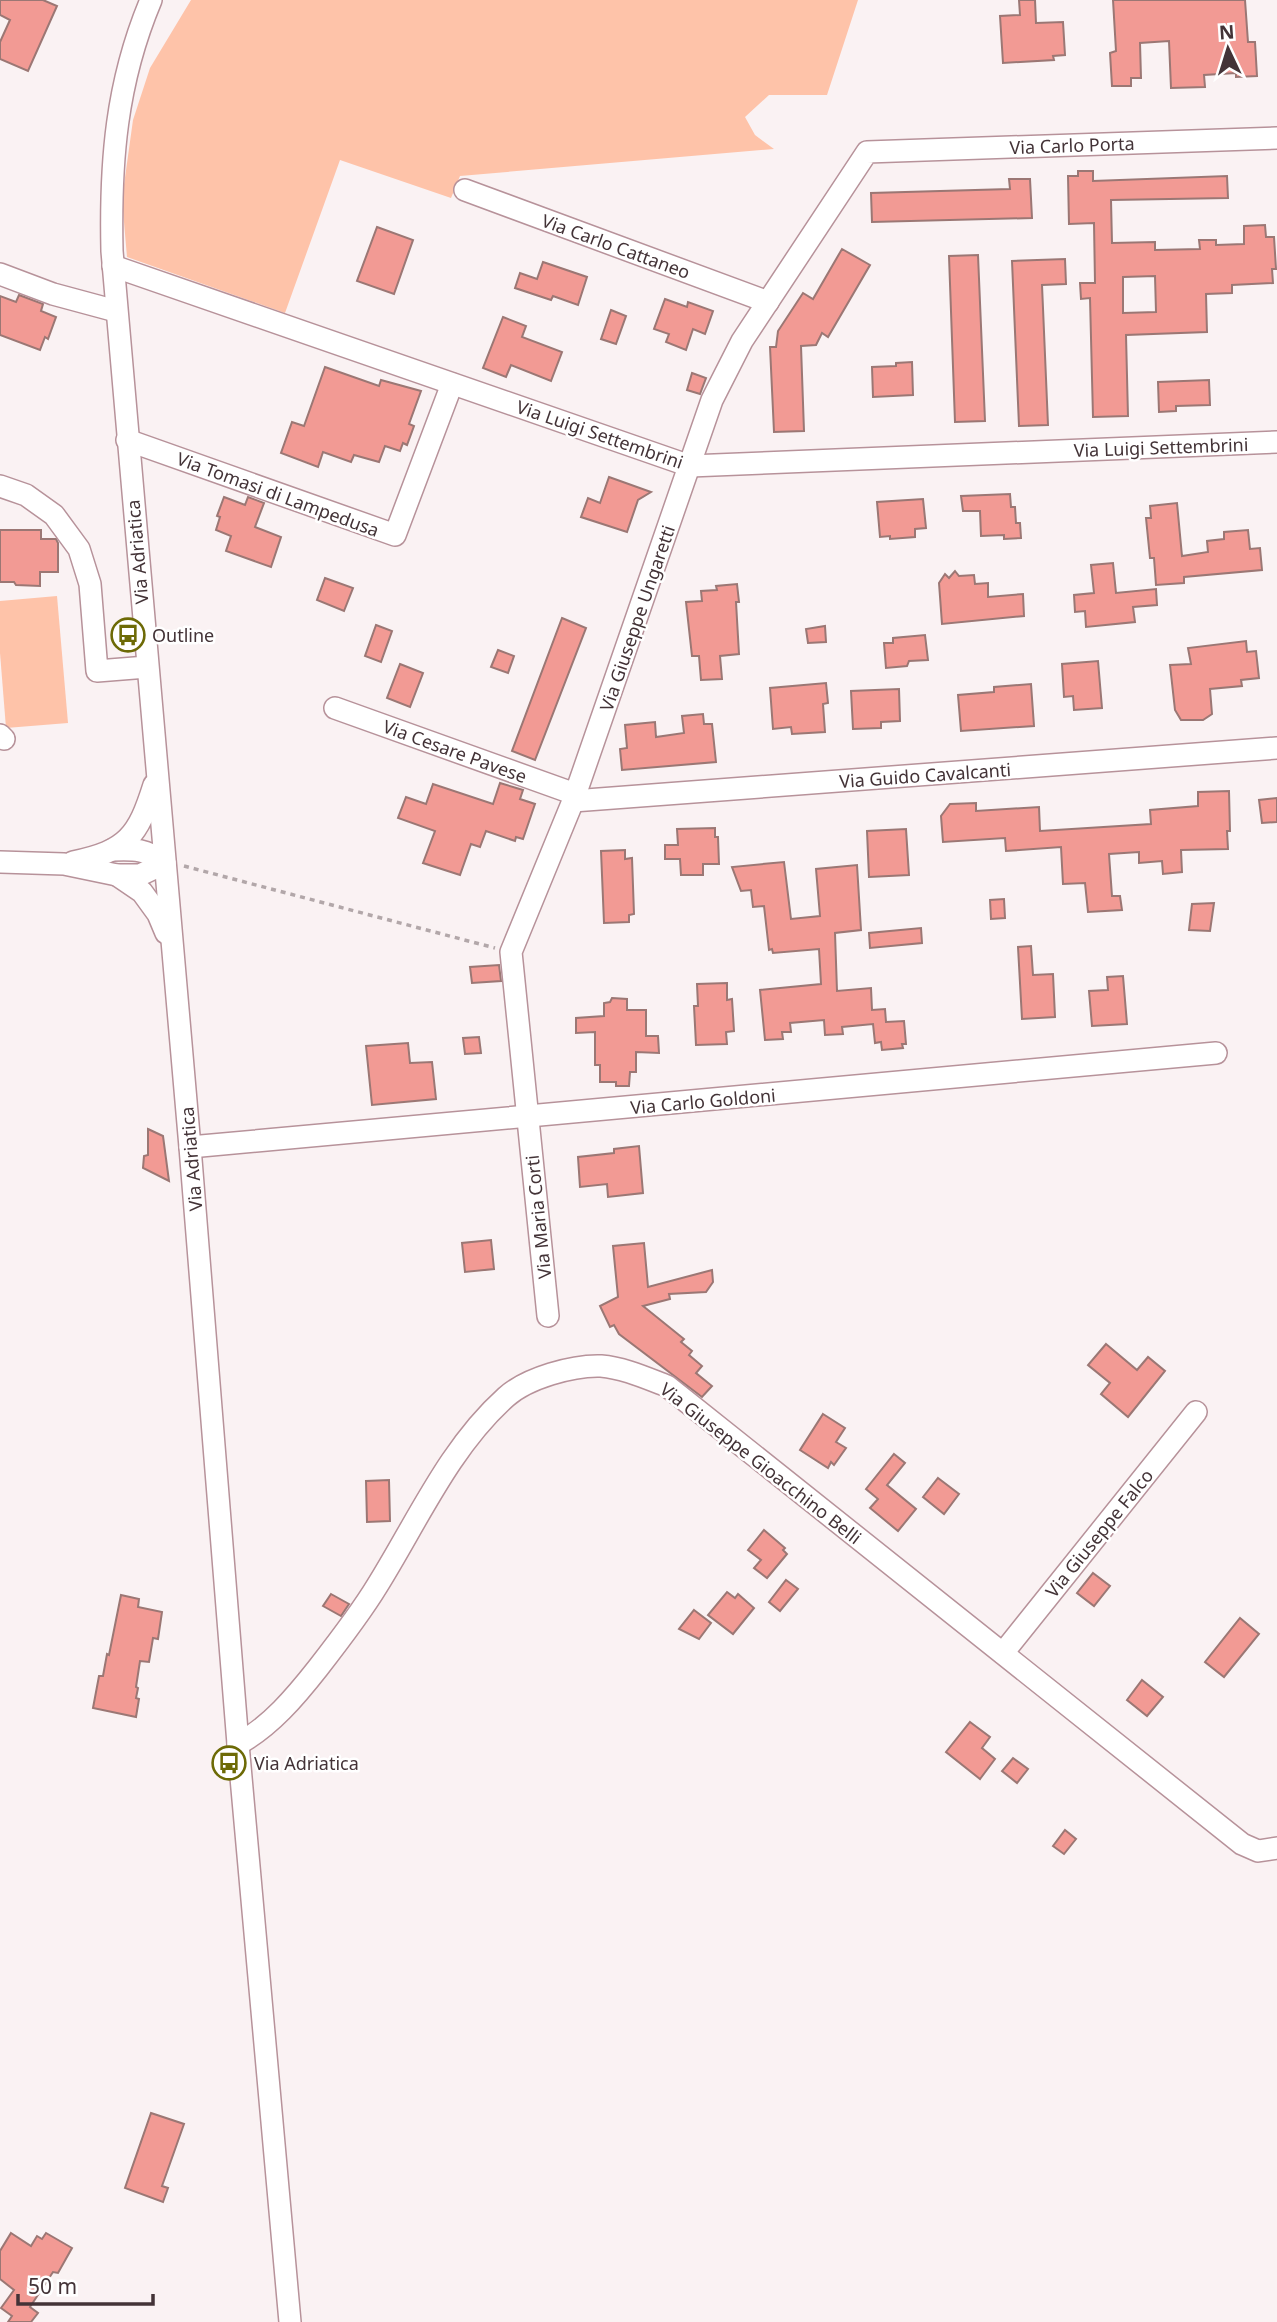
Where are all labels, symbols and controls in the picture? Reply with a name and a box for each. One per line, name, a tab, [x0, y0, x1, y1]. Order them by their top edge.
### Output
north arrow	[1193, 14, 1263, 84]
text: N	[1218, 19, 1235, 46]
street label: Via Carlo Porta	[1009, 131, 1135, 159]
street label: Via Carlo Cattaneo	[539, 208, 693, 284]
street label: Via Luigi Settembrini	[513, 394, 687, 474]
street label: Via Luigi Settembrini	[1073, 432, 1249, 462]
street label: Via Tomasi di Lampedusa	[174, 446, 382, 542]
street label: Via Adriatica	[120, 499, 154, 605]
street label: Via Giuseppe Ungaretti	[594, 522, 680, 714]
bus stop icon: Outline	[109, 616, 147, 654]
place label: Outline	[152, 623, 214, 647]
street label: Via Cesare Pavese	[380, 714, 530, 788]
street label: Via Guido Cavalcanti	[838, 757, 1012, 793]
street label: Via Carlo Goldoni	[629, 1083, 777, 1119]
street label: Via Adriatica	[174, 1106, 208, 1212]
street label: Via Maria Corti	[520, 1154, 556, 1280]
street label: Via Giuseppe Gioacchino Belli	[655, 1377, 867, 1549]
street label: Via Giuseppe Falco	[1040, 1464, 1158, 1602]
bus stop icon: Via Adriatica	[210, 1744, 248, 1782]
place label: Via Adriatica	[254, 1751, 359, 1775]
scale bar	[18, 2262, 152, 2306]
text: 50 m	[28, 2272, 77, 2300]

